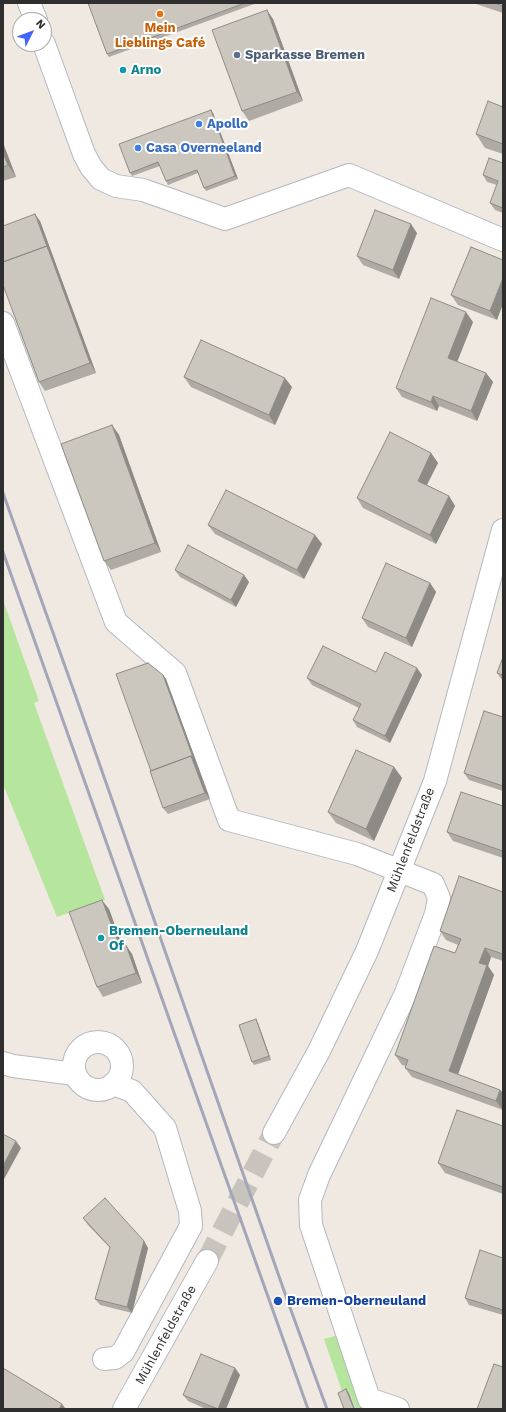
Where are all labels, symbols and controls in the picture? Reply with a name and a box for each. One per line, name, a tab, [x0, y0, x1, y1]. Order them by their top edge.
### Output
marker: Mein Lieblings Café	[155, 9, 165, 19]
north arrow	[12, 12, 52, 52]
text: N	[33, 17, 48, 32]
place label: Mein Lieblings Café	[115, 20, 205, 51]
place label: Sparkasse Bremen	[245, 47, 365, 63]
marker: Sparkasse Bremen	[232, 50, 242, 60]
place label: Arno	[131, 62, 161, 78]
marker: Arno	[118, 65, 128, 75]
place label: Apollo	[207, 116, 248, 132]
marker: Apollo	[194, 119, 204, 129]
place label: Casa Overneeland	[146, 140, 262, 156]
marker: Casa Overneeland	[133, 143, 143, 153]
street label: Mühlenfeldstraße	[384, 785, 438, 895]
place label: Bremen-Oberneuland Of	[109, 923, 248, 954]
marker: Bremen-Oberneuland Of	[96, 933, 106, 943]
street label: Mühlenfeldstraße	[132, 1283, 200, 1387]
place label: Bremen-Oberneuland	[287, 1293, 426, 1309]
marker: Bremen-Oberneuland	[272, 1295, 284, 1307]

